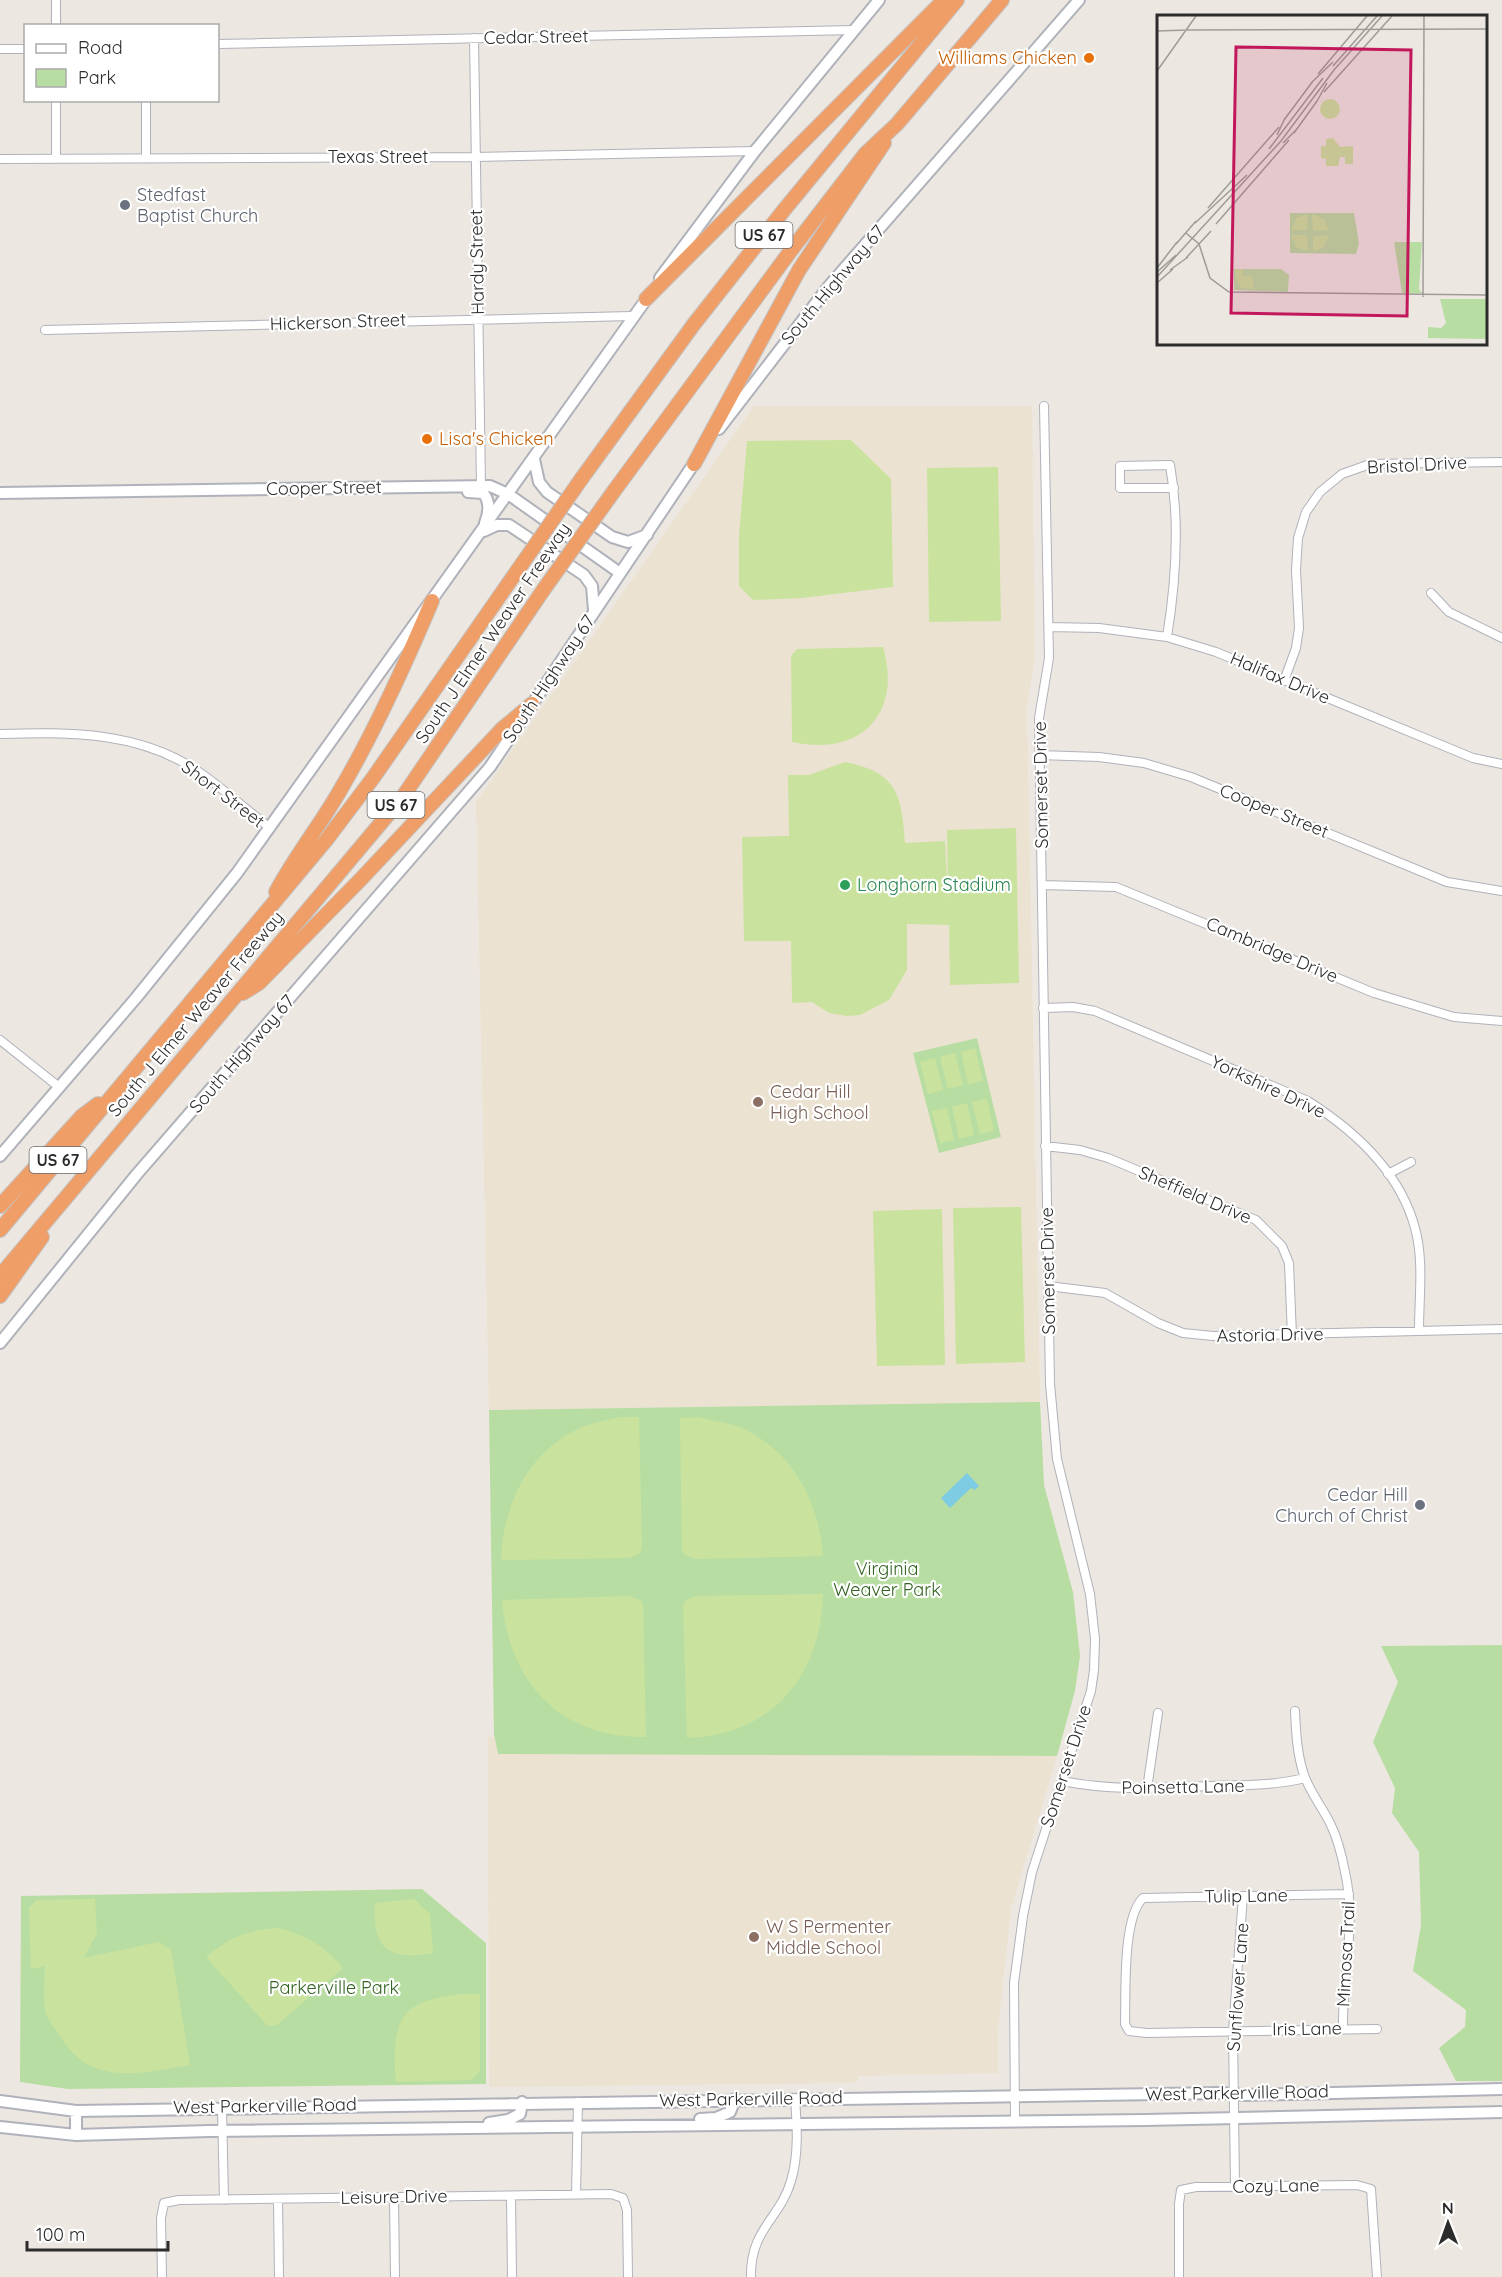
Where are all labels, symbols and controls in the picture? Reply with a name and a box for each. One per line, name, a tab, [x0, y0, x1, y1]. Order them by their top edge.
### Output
inset map	[1157, 15, 1487, 345]
legend	[24, 24, 219, 102]
street label: Cedar Street	[483, 24, 589, 49]
text: Road	[78, 36, 123, 59]
place label: Williams Chicken	[938, 46, 1077, 69]
marker: Williams Chicken	[1082, 51, 1096, 65]
text: Park	[78, 66, 116, 89]
street label: Texas Street	[328, 145, 428, 168]
place label: Stedfast Baptist Church	[137, 183, 258, 227]
marker: Stedfast Baptist Church	[118, 198, 132, 212]
street label: Hardy Street	[464, 209, 489, 315]
street label: South Highway 67	[776, 220, 889, 349]
road number: US 67	[736, 222, 792, 248]
street label: Hickerson Street	[269, 308, 406, 335]
place label: Lisa's Chicken	[439, 427, 554, 450]
marker: Lisa's Chicken	[420, 432, 434, 446]
street label: Bristol Drive	[1366, 450, 1468, 479]
street label: Cooper Street	[266, 475, 382, 500]
street label: South J Elmer Weaver Freeway	[410, 518, 575, 748]
street label: South Highway 67	[497, 610, 600, 747]
street label: Halifax Drive	[1227, 646, 1334, 709]
street label: Somerset Drive	[1028, 721, 1053, 849]
street label: Short Street	[177, 755, 269, 832]
street label: Cooper Street	[1216, 778, 1332, 843]
road number: US 67	[368, 792, 424, 818]
place label: Longhorn Stadium	[857, 873, 1011, 896]
marker: Longhorn Stadium	[838, 878, 852, 892]
street label: South J Elmer Weaver Freeway	[103, 906, 289, 1121]
street label: Cambridge Drive	[1203, 911, 1342, 988]
street label: South Highway 67	[184, 990, 299, 1118]
street label: Yorkshire Drive	[1207, 1050, 1329, 1123]
place label: Cedar Hill High School	[770, 1080, 869, 1124]
marker: Cedar Hill High School	[751, 1095, 765, 1109]
road number: US 67	[29, 1147, 86, 1173]
street label: Sheffield Drive	[1135, 1160, 1255, 1229]
street label: Somerset Drive	[1035, 1207, 1060, 1335]
street label: Astoria Drive	[1216, 1322, 1324, 1347]
place label: Cedar Hill Church of Christ	[1275, 1483, 1408, 1527]
marker: Cedar Hill Church of Christ	[1413, 1498, 1427, 1512]
park label: Virginia Weaver Park	[833, 1557, 941, 1601]
street label: Somerset Drive	[1035, 1702, 1096, 1830]
street label: Poinsetta Lane	[1121, 1774, 1245, 1799]
street label: Tulip Lane	[1204, 1883, 1288, 1908]
street label: Mimosa Trail	[1331, 1901, 1360, 2007]
place label: W S Permenter Middle School	[766, 1915, 891, 1959]
street label: Sunflower Lane	[1222, 1922, 1253, 2052]
marker: W S Permenter Middle School	[747, 1930, 761, 1944]
park label: Parkerville Park	[269, 1976, 399, 1999]
street label: Iris Lane	[1272, 2016, 1342, 2041]
street label: West Parkerville Road	[1145, 2079, 1329, 2106]
street label: West Parkerville Road	[659, 2085, 843, 2112]
street label: West Parkerville Road	[173, 2092, 357, 2119]
street label: Cozy Lane	[1232, 2173, 1320, 2198]
street label: Leisure Drive	[340, 2184, 448, 2209]
north arrow	[1418, 2193, 1478, 2253]
text: N	[1442, 2198, 1454, 2218]
scale bar	[27, 2214, 168, 2252]
text: 100 m	[36, 2223, 85, 2246]

